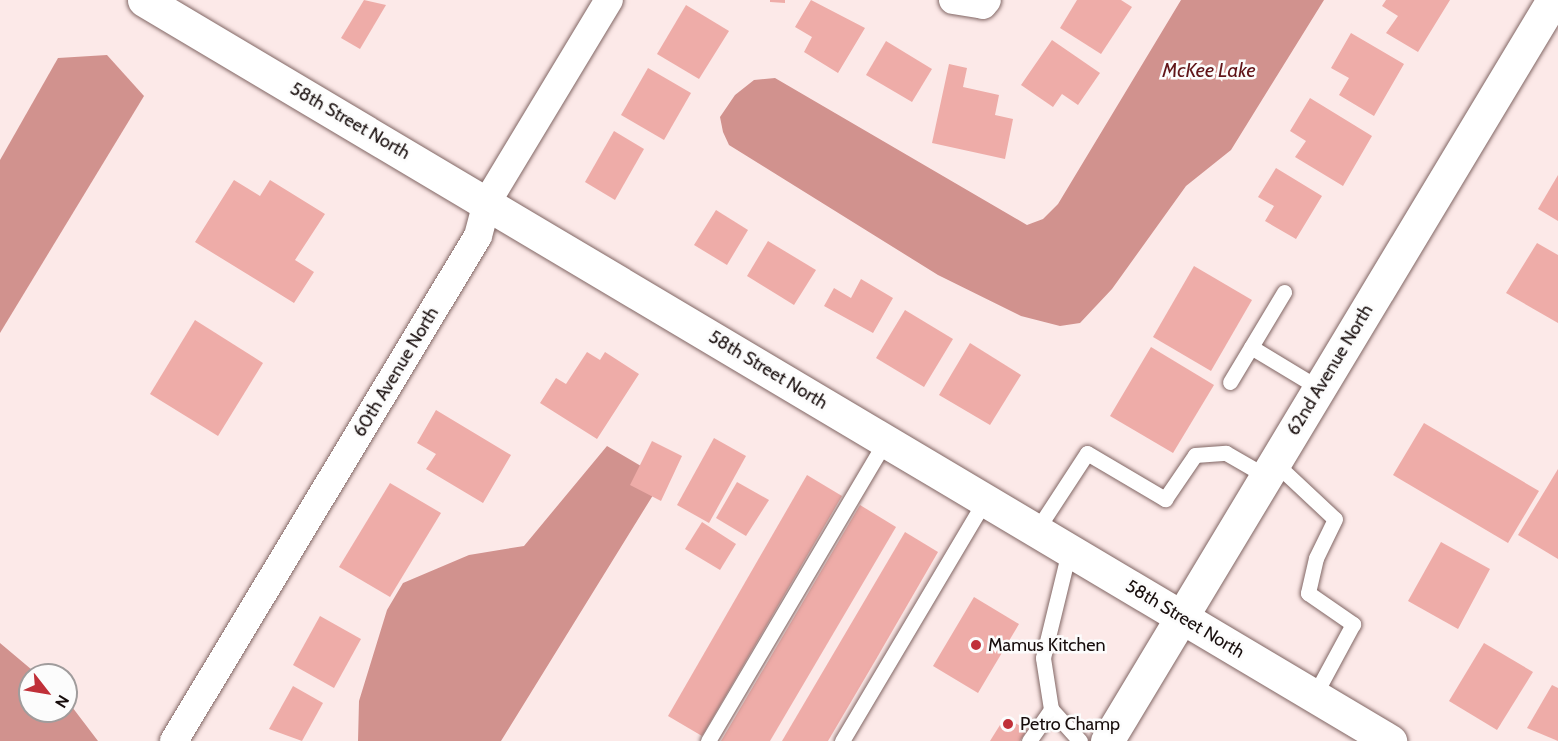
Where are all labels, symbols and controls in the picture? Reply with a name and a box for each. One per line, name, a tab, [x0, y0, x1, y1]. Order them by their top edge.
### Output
water label: McKee Lake	[1162, 58, 1256, 82]
street label: 58th Street North	[286, 78, 414, 164]
street label: 62nd Avenue North	[1282, 301, 1378, 439]
street label: 60th Avenue North	[349, 303, 443, 441]
street label: 58th Street North	[705, 326, 831, 414]
street label: 58th Street North	[1122, 575, 1248, 663]
place label: Mamus Kitchen	[988, 634, 1106, 656]
marker: Mamus Kitchen	[969, 638, 983, 652]
north arrow	[18, 663, 78, 723]
text: N	[51, 692, 73, 711]
place label: Petro Champ	[1020, 713, 1120, 735]
marker: Petro Champ	[1001, 717, 1015, 731]

